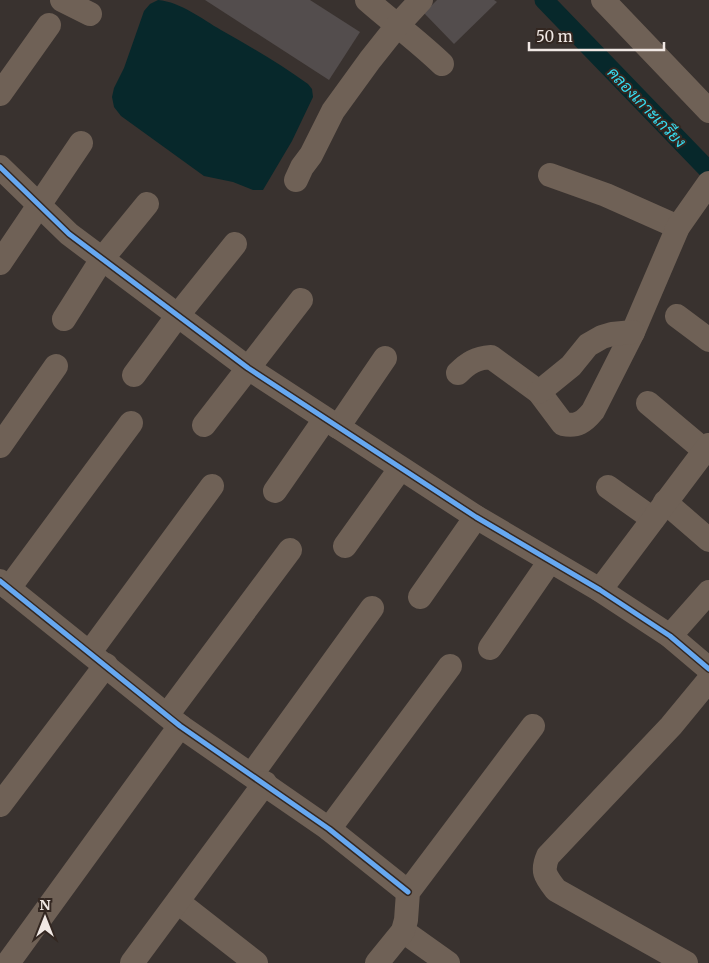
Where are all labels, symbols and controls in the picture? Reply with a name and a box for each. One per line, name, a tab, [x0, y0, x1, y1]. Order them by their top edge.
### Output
scale bar	[529, 20, 664, 52]
text: 50 m	[536, 27, 573, 46]
water label: คลองเกาะเกรียง	[604, 62, 691, 151]
north arrow	[20, 893, 70, 943]
text: N	[39, 896, 51, 914]

